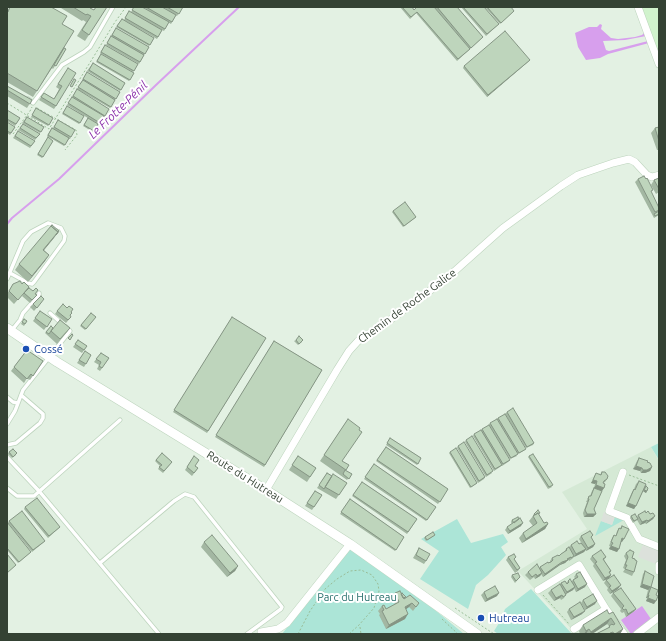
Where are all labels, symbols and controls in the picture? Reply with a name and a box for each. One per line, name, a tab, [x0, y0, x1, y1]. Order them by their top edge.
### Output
water label: Le Frotte-Pénil	[85, 78, 151, 142]
street label: Chemin de Roche Galice	[355, 266, 459, 346]
place label: Cossé	[34, 342, 63, 356]
marker: Cossé	[21, 344, 31, 354]
street label: Route du Hutreau	[204, 448, 286, 506]
park label: Parc du Hutreau	[317, 590, 397, 604]
place label: Hutreau	[489, 611, 529, 625]
marker: Hutreau	[476, 613, 486, 623]

